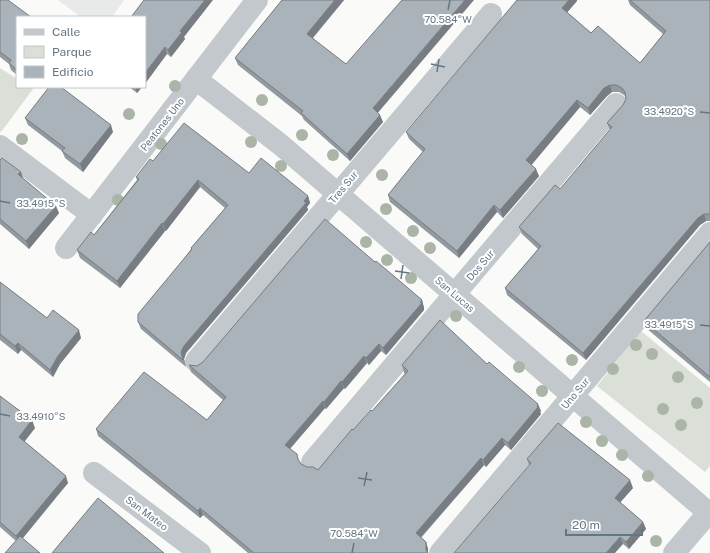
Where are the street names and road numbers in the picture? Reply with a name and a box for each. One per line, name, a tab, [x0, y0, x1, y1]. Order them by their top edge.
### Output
street label: Peatones Uno	[138, 95, 187, 153]
street label: Tres Sur	[326, 168, 360, 206]
street label: Dos Sur	[464, 247, 496, 283]
street label: San Lucas	[433, 274, 477, 314]
street label: Uno Sur	[558, 375, 592, 411]
street label: San Mateo	[124, 493, 171, 533]

